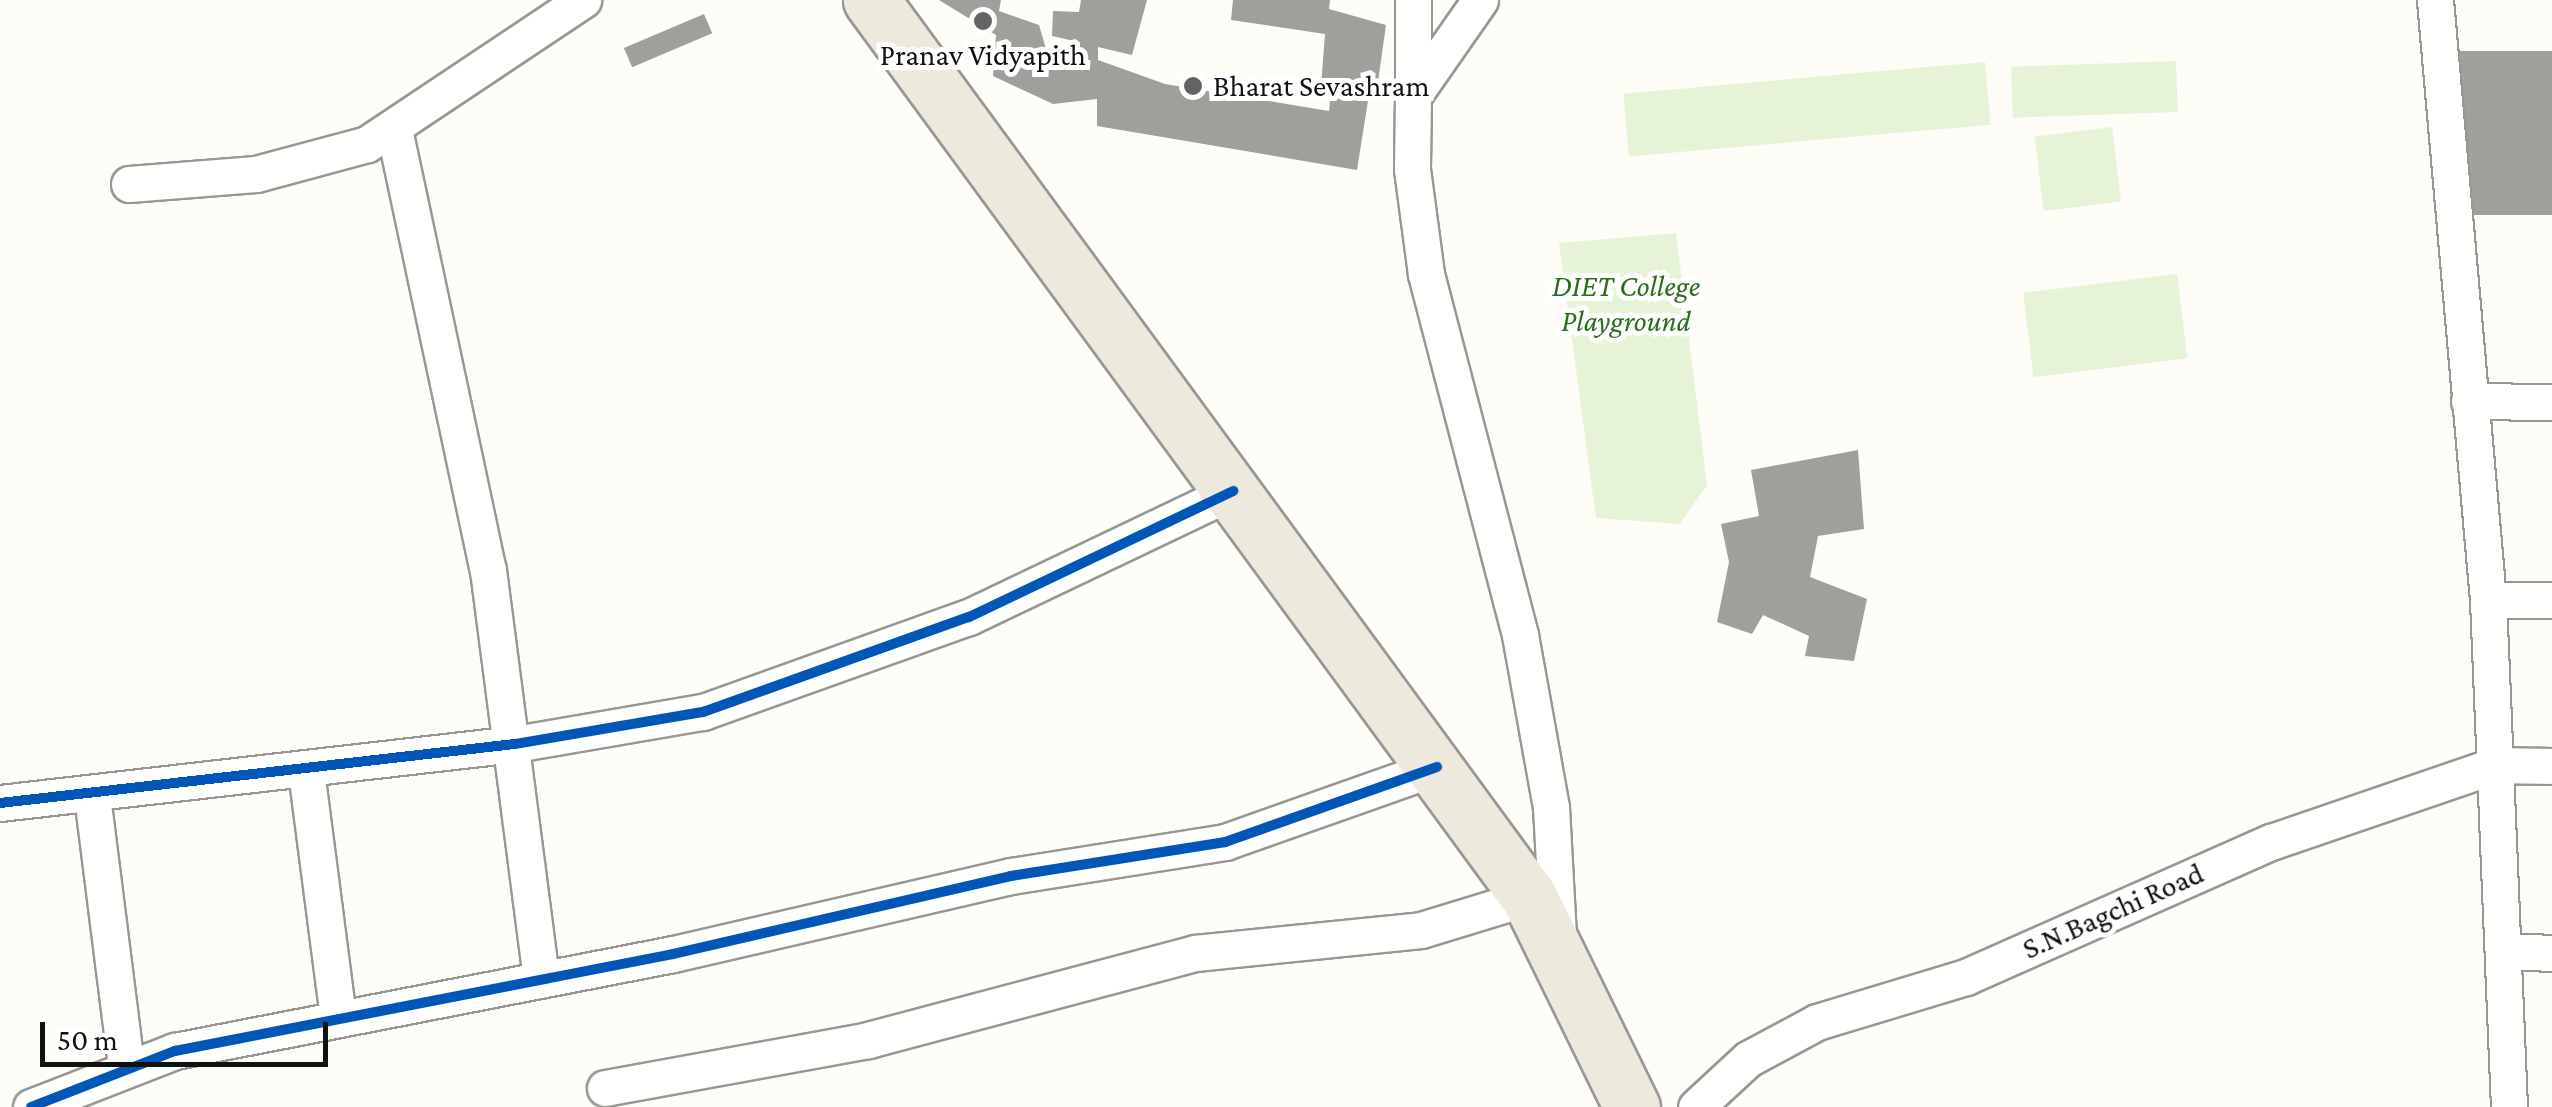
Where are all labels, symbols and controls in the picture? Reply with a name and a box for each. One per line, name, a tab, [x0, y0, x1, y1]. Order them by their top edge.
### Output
marker: Pranav Vidyapith	[972, 10, 994, 32]
place label: Pranav Vidyapith	[880, 37, 1086, 73]
place label: Bharat Sevashram	[1213, 68, 1430, 104]
marker: Bharat Sevashram	[1182, 75, 1204, 97]
park label: DIET College Playground	[1552, 268, 1700, 338]
street label: S.N.Bagchi Road	[2017, 855, 2209, 967]
scale bar	[45, 1002, 332, 1064]
text: 50 m	[57, 1023, 118, 1056]

